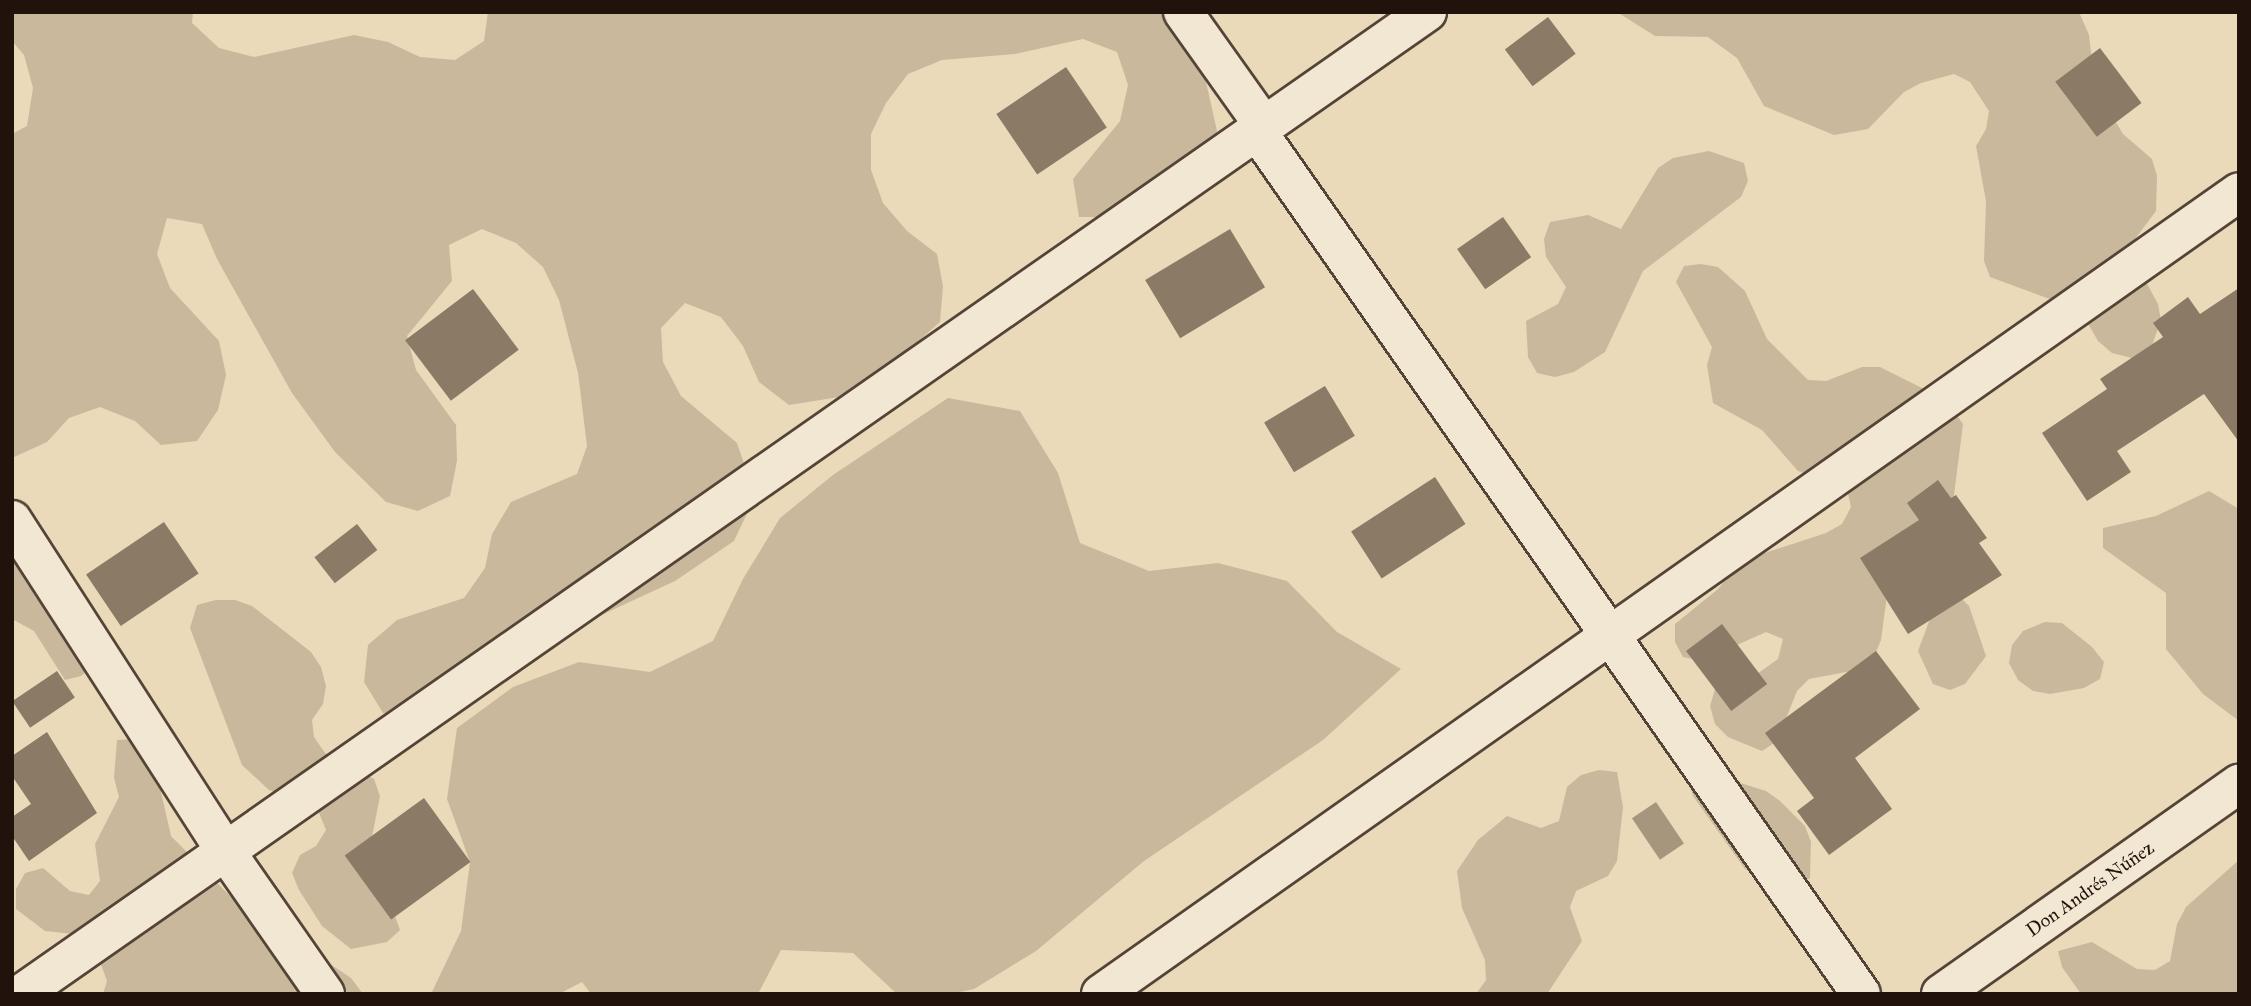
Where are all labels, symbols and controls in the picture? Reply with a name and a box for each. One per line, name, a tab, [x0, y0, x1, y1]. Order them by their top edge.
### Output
street label: Don Andrés Núñez	[2022, 836, 2158, 942]

